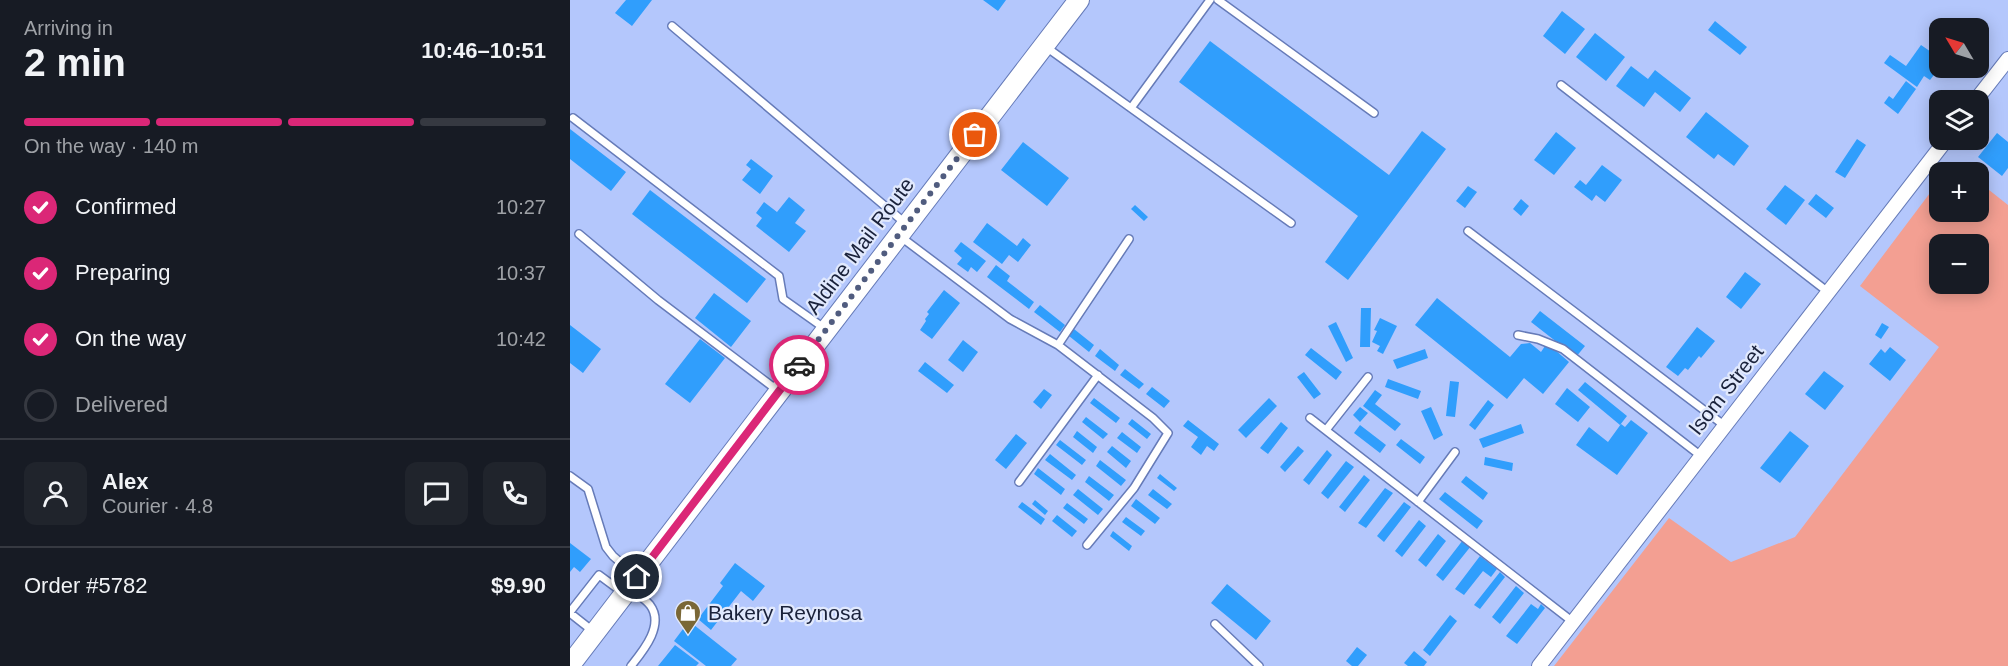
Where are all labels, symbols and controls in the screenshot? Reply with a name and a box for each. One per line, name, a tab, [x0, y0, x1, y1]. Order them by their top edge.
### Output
text: Arriving in	[24, 17, 113, 39]
north arrow	[1929, 18, 1989, 78]
map controls	[1929, 18, 1989, 294]
text: 10:46–10:51	[421, 38, 546, 63]
text: 2 min	[24, 41, 126, 84]
button: layers	[1929, 90, 1989, 150]
pin	[949, 109, 1000, 160]
icon: bag	[958, 118, 991, 151]
text: On the way · 140 m	[24, 135, 199, 157]
button: +	[1929, 162, 1989, 222]
street label: Aldine Mail Route	[801, 173, 918, 318]
icon: check	[24, 191, 57, 224]
text: Confirmed	[75, 194, 176, 219]
text: 10:27	[496, 196, 546, 218]
button: −	[1929, 234, 1989, 294]
icon: check	[24, 257, 57, 290]
text: Preparing	[75, 260, 170, 285]
text: 10:37	[496, 262, 546, 284]
icon: check	[24, 323, 57, 356]
text: On the way	[75, 326, 186, 351]
text: 10:42	[496, 328, 546, 350]
courier	[769, 335, 829, 395]
street label: Isom Street	[1683, 340, 1768, 439]
icon: car	[783, 349, 816, 382]
text: Delivered	[75, 392, 168, 417]
button: person	[24, 462, 87, 525]
button: chat	[405, 462, 468, 525]
button: phone	[483, 462, 546, 525]
text: Alex	[102, 469, 148, 494]
text: Courier · 4.8	[102, 495, 213, 517]
pin	[611, 551, 662, 602]
icon: home	[620, 560, 653, 593]
text: Order #5782	[24, 573, 148, 598]
text: $9.90	[491, 573, 546, 598]
shop icon: Bakery Reynosa	[673, 598, 703, 636]
place label: Bakery Reynosa	[708, 601, 862, 624]

